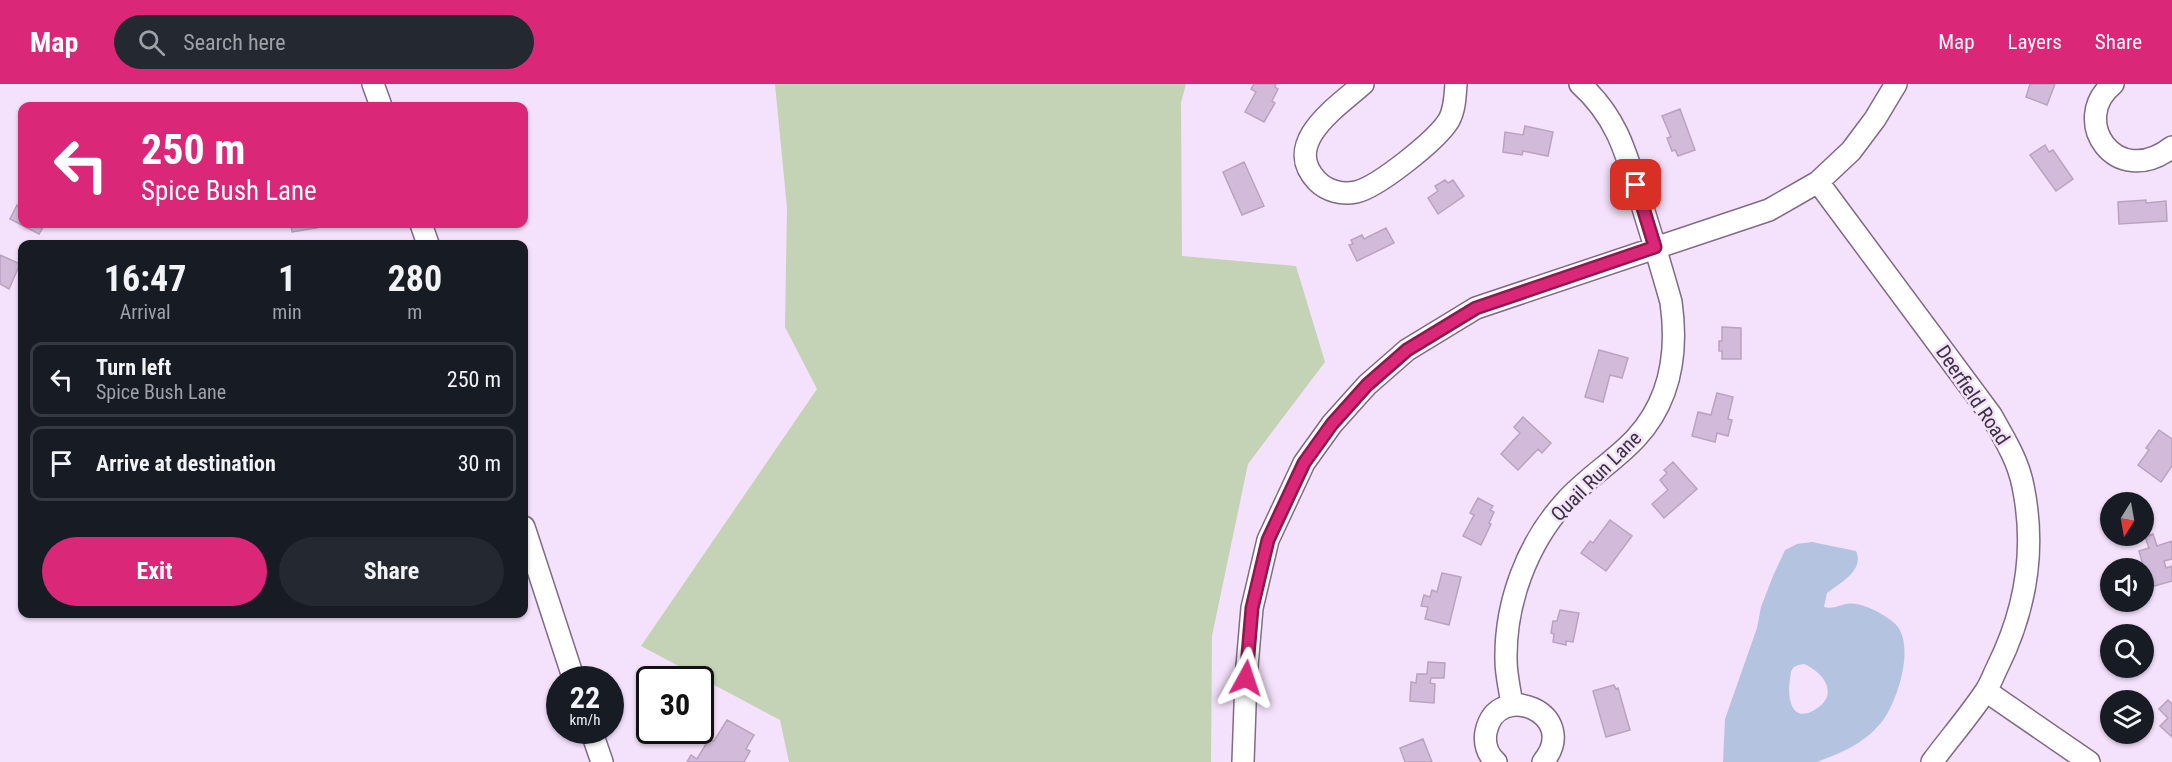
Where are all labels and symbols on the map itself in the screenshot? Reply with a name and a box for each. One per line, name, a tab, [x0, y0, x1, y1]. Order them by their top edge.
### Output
pin	[1610, 159, 1661, 210]
street label: Deerfield Road	[1931, 341, 2015, 449]
street label: Quail Run Lane	[1546, 426, 1646, 526]
north arrow	[2100, 492, 2154, 546]
position arrow	[1214, 646, 1278, 710]
speed limit sign: 30	[636, 666, 714, 744]

